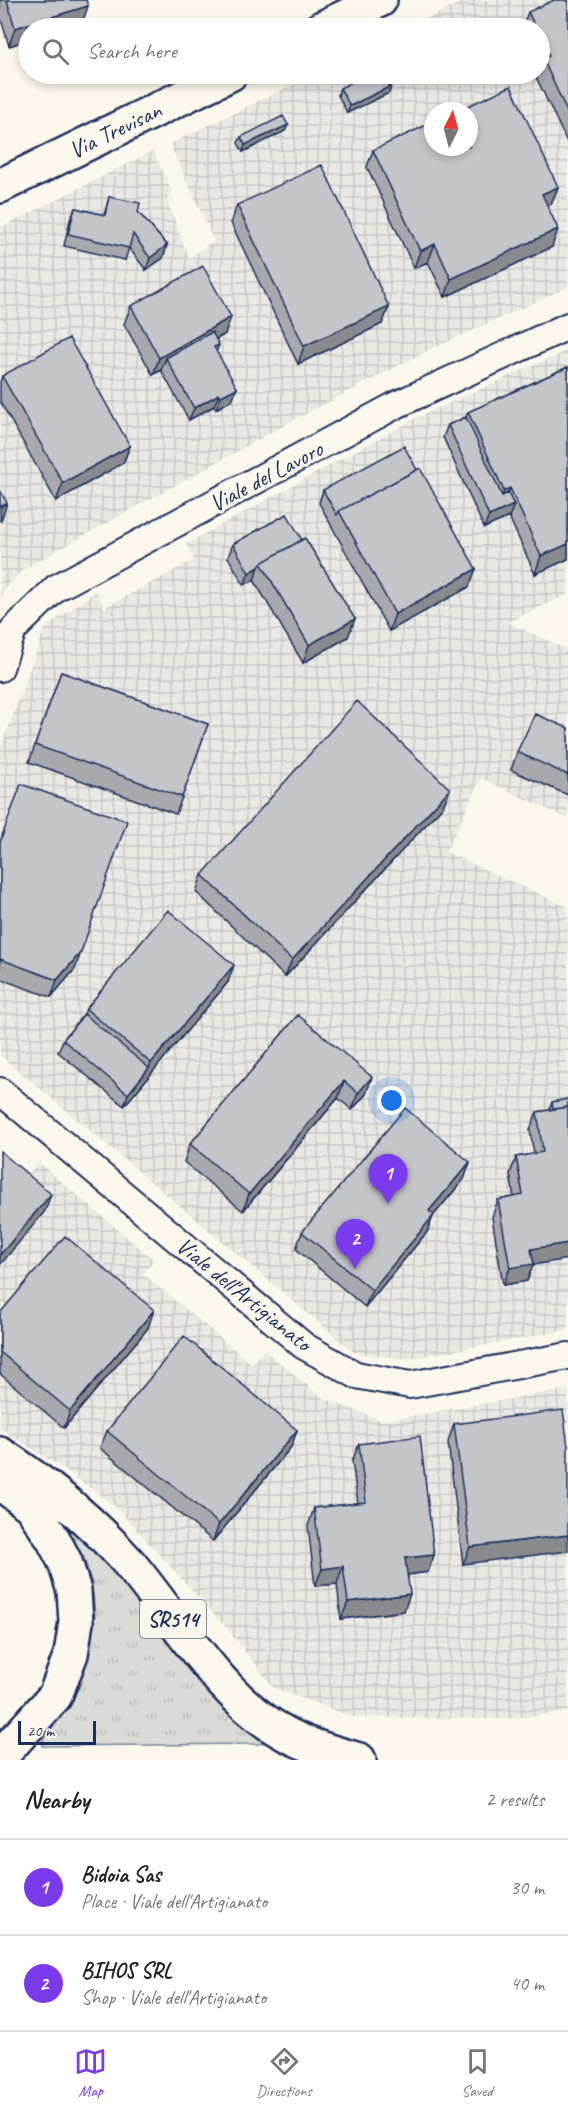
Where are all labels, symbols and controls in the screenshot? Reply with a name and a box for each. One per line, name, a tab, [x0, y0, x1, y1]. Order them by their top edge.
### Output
search box	[18, 18, 550, 84]
icon: search	[39, 35, 72, 68]
text: Search here	[87, 37, 177, 65]
street label: Via Trevisan	[64, 94, 167, 165]
north arrow	[424, 102, 478, 156]
street label: Viale del Lavoro	[204, 433, 329, 518]
your location	[377, 1086, 406, 1115]
pin: 1	[368, 1154, 408, 1204]
pin: 2	[336, 1220, 374, 1269]
street label: Viale dell'Artigianato	[170, 1230, 320, 1359]
road number: SR514	[140, 1600, 206, 1638]
scale bar	[18, 1718, 96, 1746]
text: 20 m	[27, 1721, 54, 1741]
text: Nearby	[24, 1783, 89, 1816]
text: 2 results	[485, 1787, 544, 1812]
text: Bidoia Sas	[81, 1861, 161, 1889]
text: 1	[39, 1875, 48, 1900]
text: 30 m	[510, 1875, 544, 1900]
text: Place · Viale dell'Artigianato	[81, 1889, 267, 1914]
text: BIHOS SRL	[81, 1957, 172, 1985]
text: 2	[39, 1971, 48, 1996]
text: 40 m	[510, 1971, 544, 1996]
text: Shop · Viale dell'Artigianato	[81, 1985, 266, 2010]
tab: Map	[74, 2045, 107, 2101]
tab: Directions	[256, 2045, 312, 2101]
tab: Saved	[461, 2045, 494, 2101]

